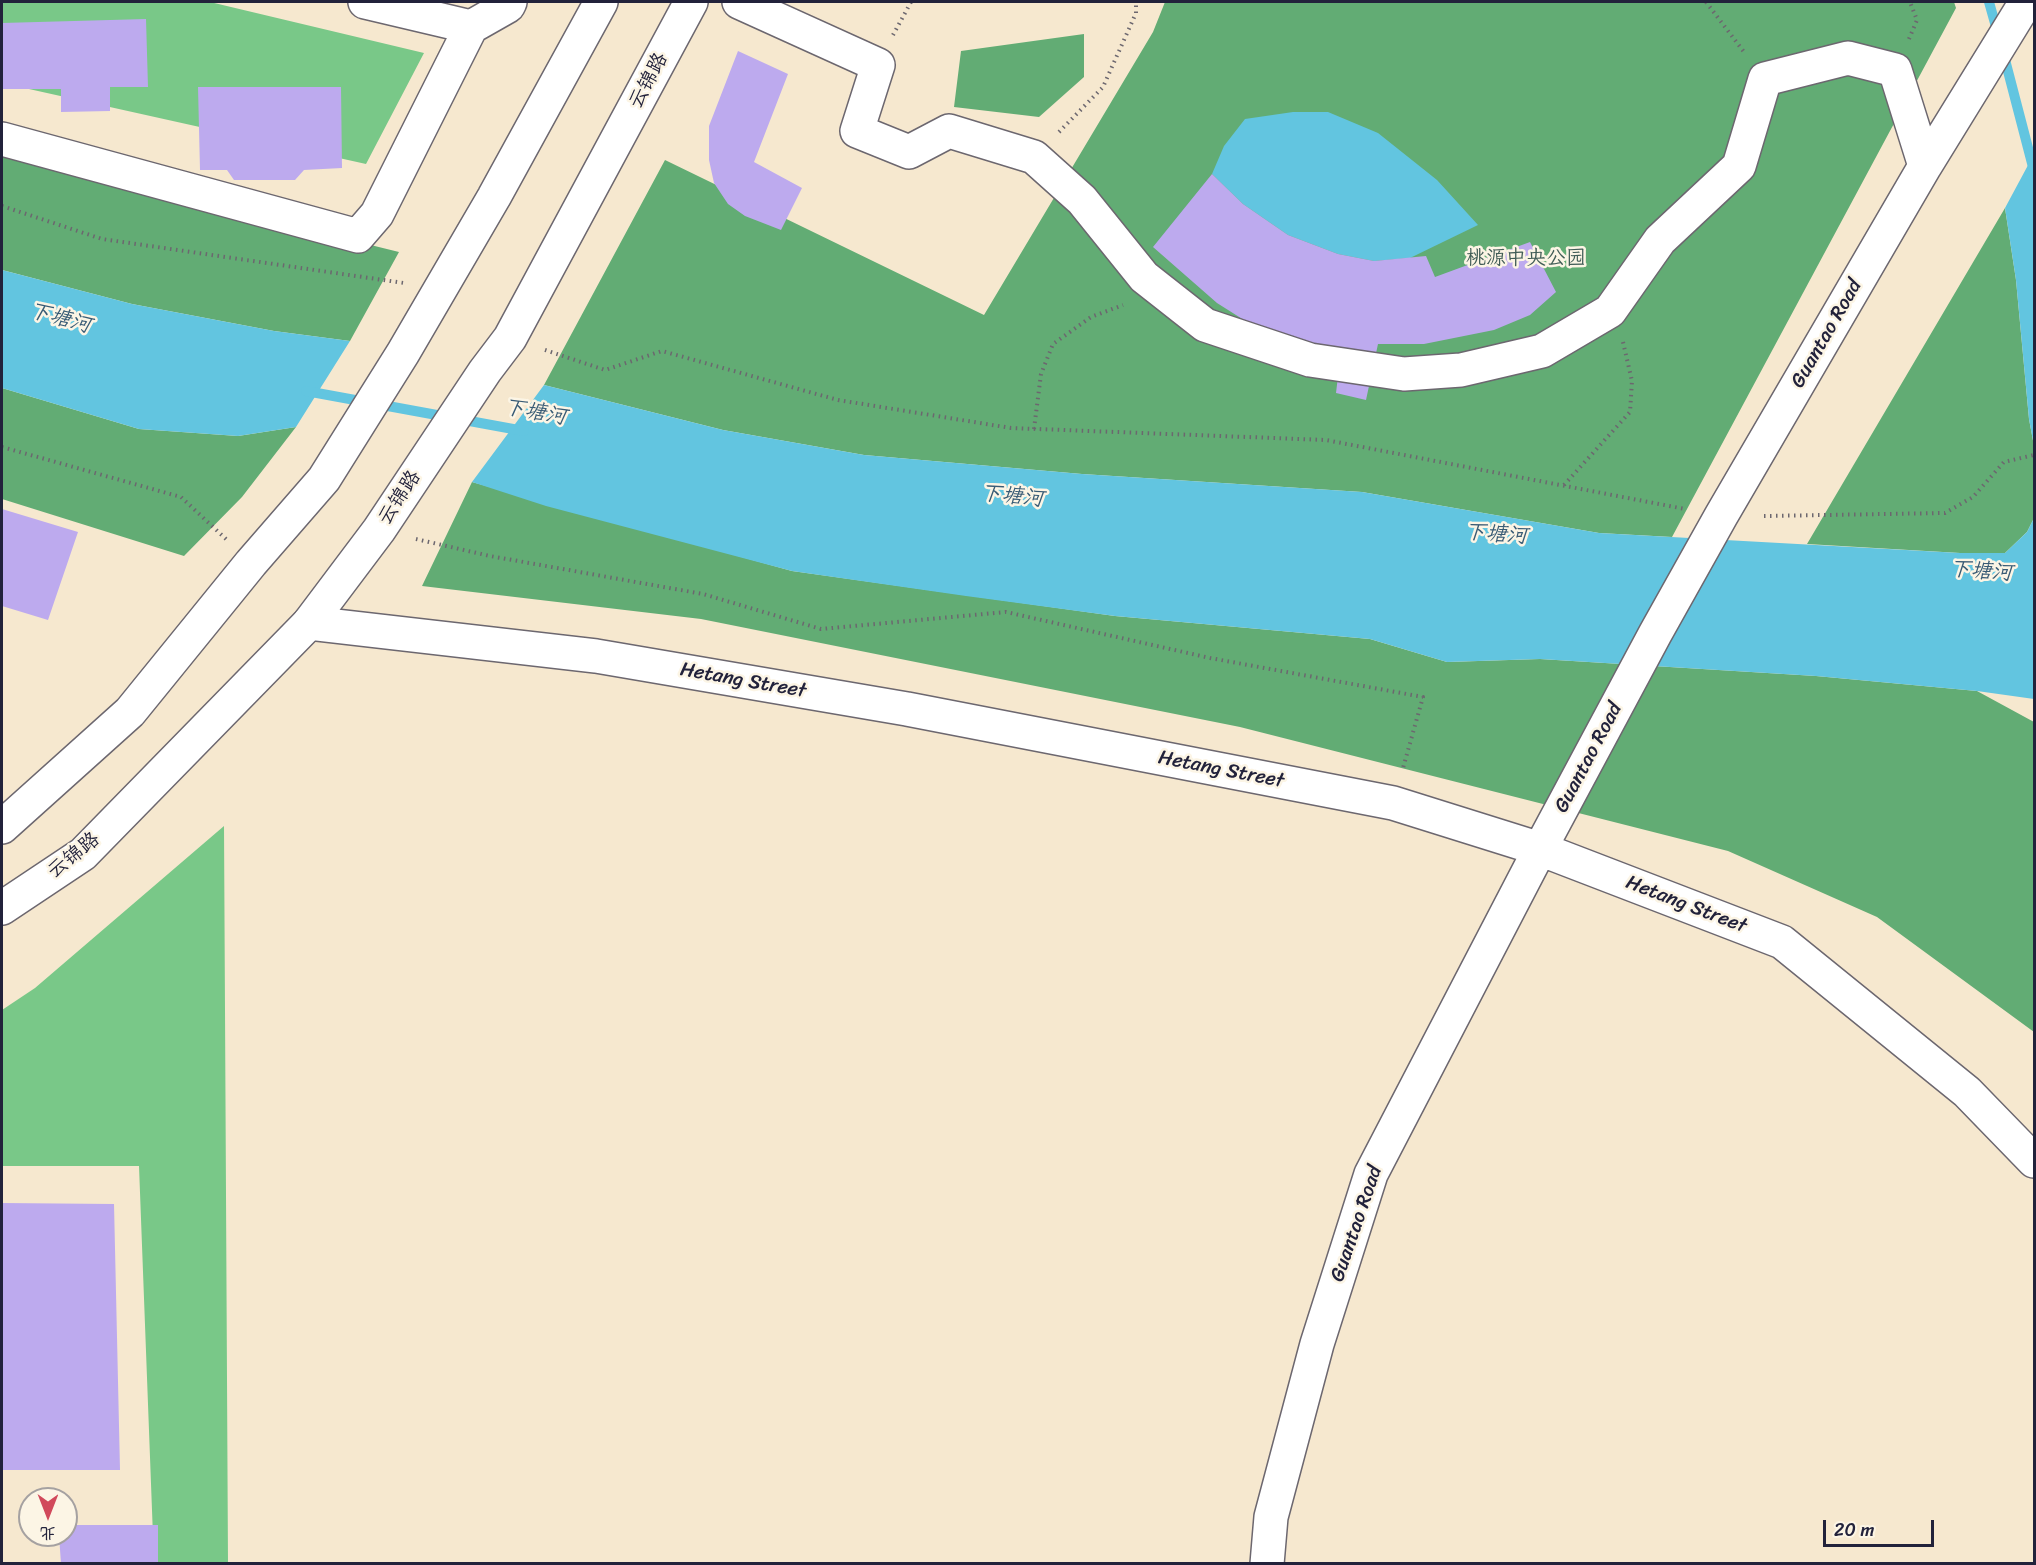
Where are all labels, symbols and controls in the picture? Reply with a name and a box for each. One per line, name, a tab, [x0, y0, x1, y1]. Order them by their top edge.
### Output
street label: 云锦路	[624, 49, 674, 113]
park label: 桃源中央公园	[1466, 247, 1586, 271]
street label: Guantao Road	[1786, 276, 1868, 392]
water label: 下塘河	[26, 299, 94, 339]
water label: 下塘河	[502, 395, 568, 431]
street label: 云锦路	[374, 466, 426, 530]
water label: 下塘河	[979, 481, 1045, 513]
water label: 下塘河	[1464, 520, 1528, 550]
water label: 下塘河	[1949, 557, 2013, 587]
street label: Hetang Street	[678, 658, 808, 704]
street label: Guantao Road	[1550, 699, 1628, 817]
street label: Hetang Street	[1156, 746, 1286, 794]
street label: 云锦路	[43, 828, 105, 884]
street label: Hetang Street	[1622, 871, 1750, 939]
street label: Guantao Road	[1326, 1163, 1388, 1285]
north arrow	[18, 1487, 78, 1547]
scale bar	[1826, 1508, 1937, 1546]
text: 20 m	[1834, 1514, 1874, 1546]
text: 北	[40, 1519, 56, 1548]

